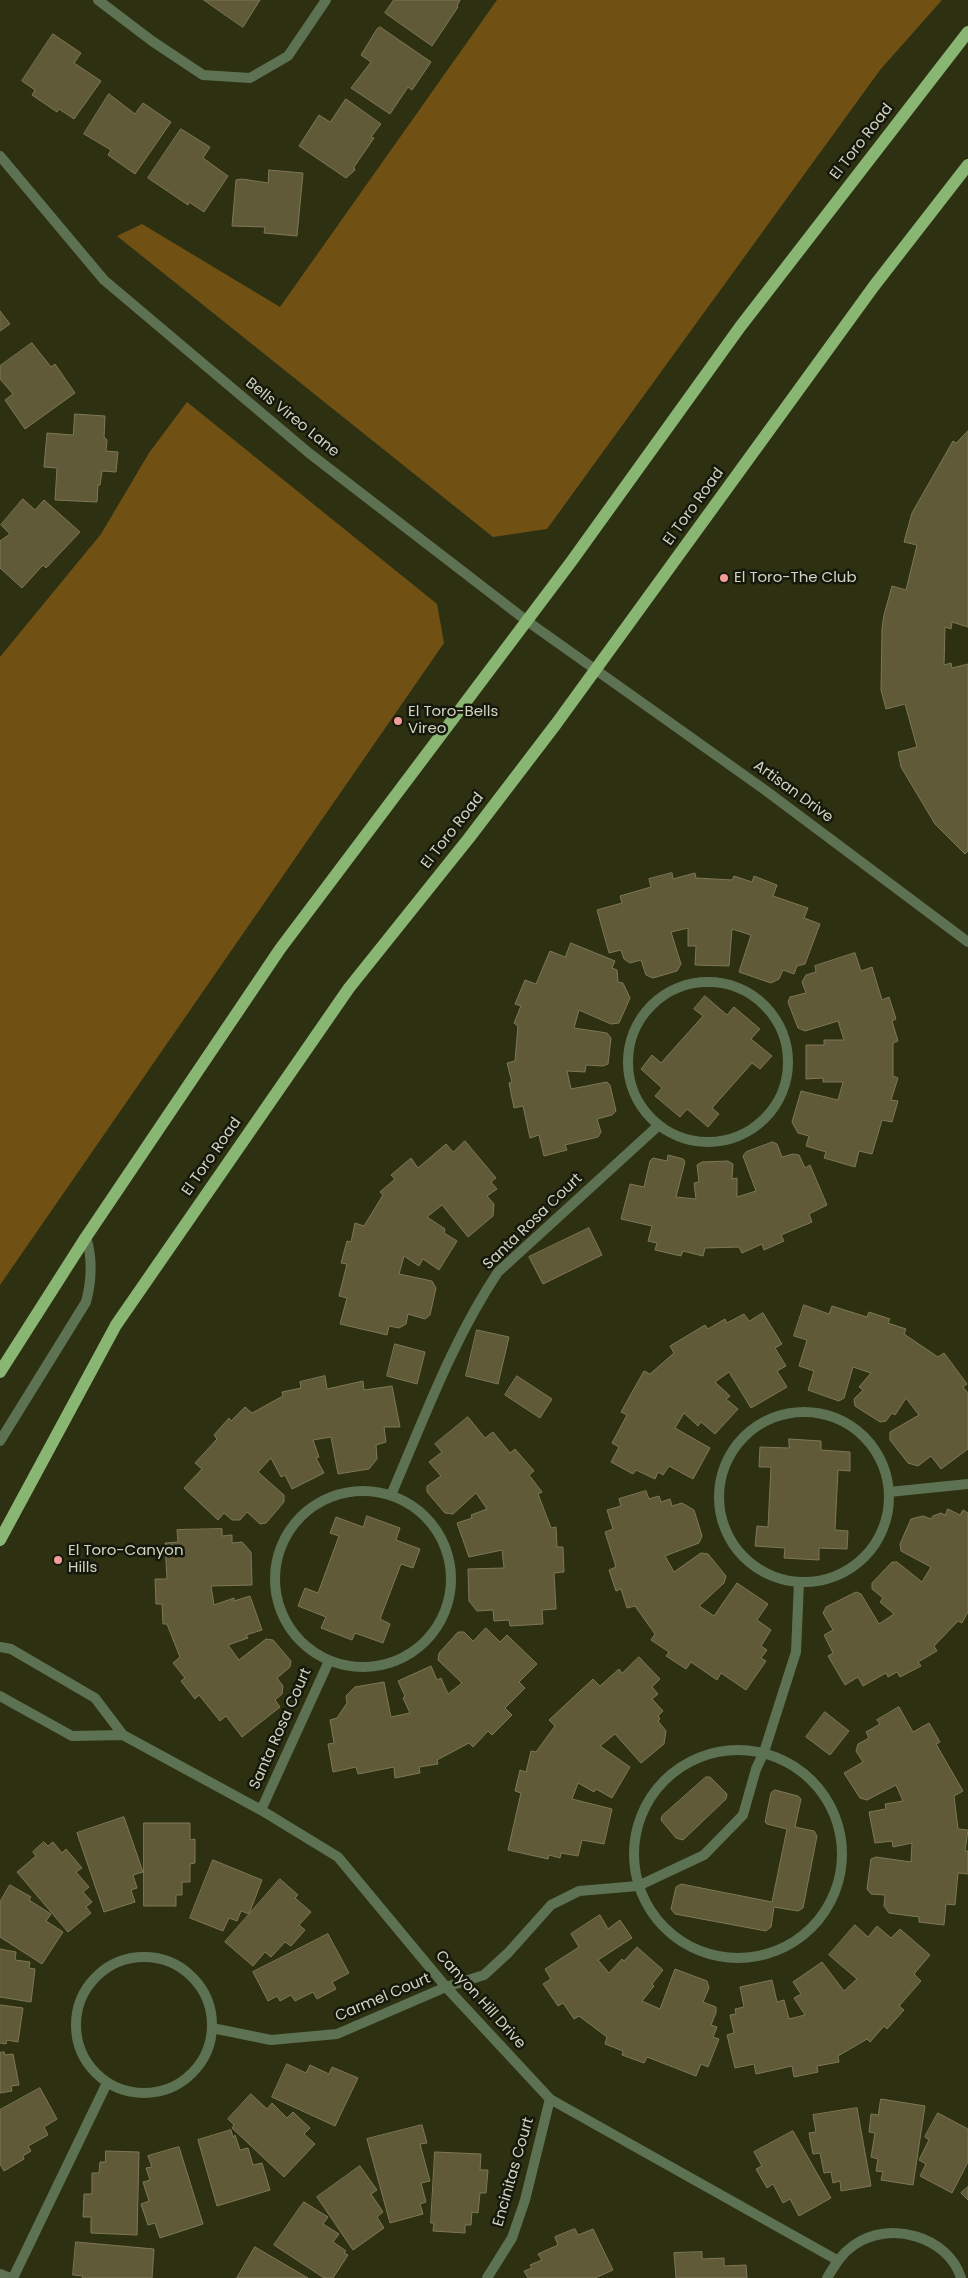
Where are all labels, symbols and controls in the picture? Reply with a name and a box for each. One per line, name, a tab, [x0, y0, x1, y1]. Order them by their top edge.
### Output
street label: El Toro Road	[827, 100, 897, 184]
street label: Bells Vireo Lane	[241, 375, 343, 461]
street label: El Toro Road	[660, 465, 728, 549]
place label: El Toro-The Club	[734, 569, 857, 587]
marker: El Toro-The Club	[718, 572, 730, 584]
place label: El Toro-Bells Vireo	[408, 703, 498, 738]
marker: El Toro-Bells Vireo	[392, 715, 404, 727]
street label: Artisan Drive	[750, 757, 836, 827]
street label: El Toro Road	[418, 789, 488, 873]
street label: El Toro Road	[178, 1114, 246, 1200]
street label: Santa Rosa Court	[480, 1170, 586, 1274]
place label: El Toro-Canyon Hills	[68, 1542, 184, 1577]
marker: El Toro-Canyon Hills	[52, 1554, 64, 1566]
street label: Santa Rosa Court	[246, 1666, 316, 1792]
street label: Canyon Hill Drive	[431, 1947, 529, 2053]
street label: Carmel Court	[333, 1970, 433, 2026]
street label: Encinitas Court	[490, 2115, 538, 2229]

